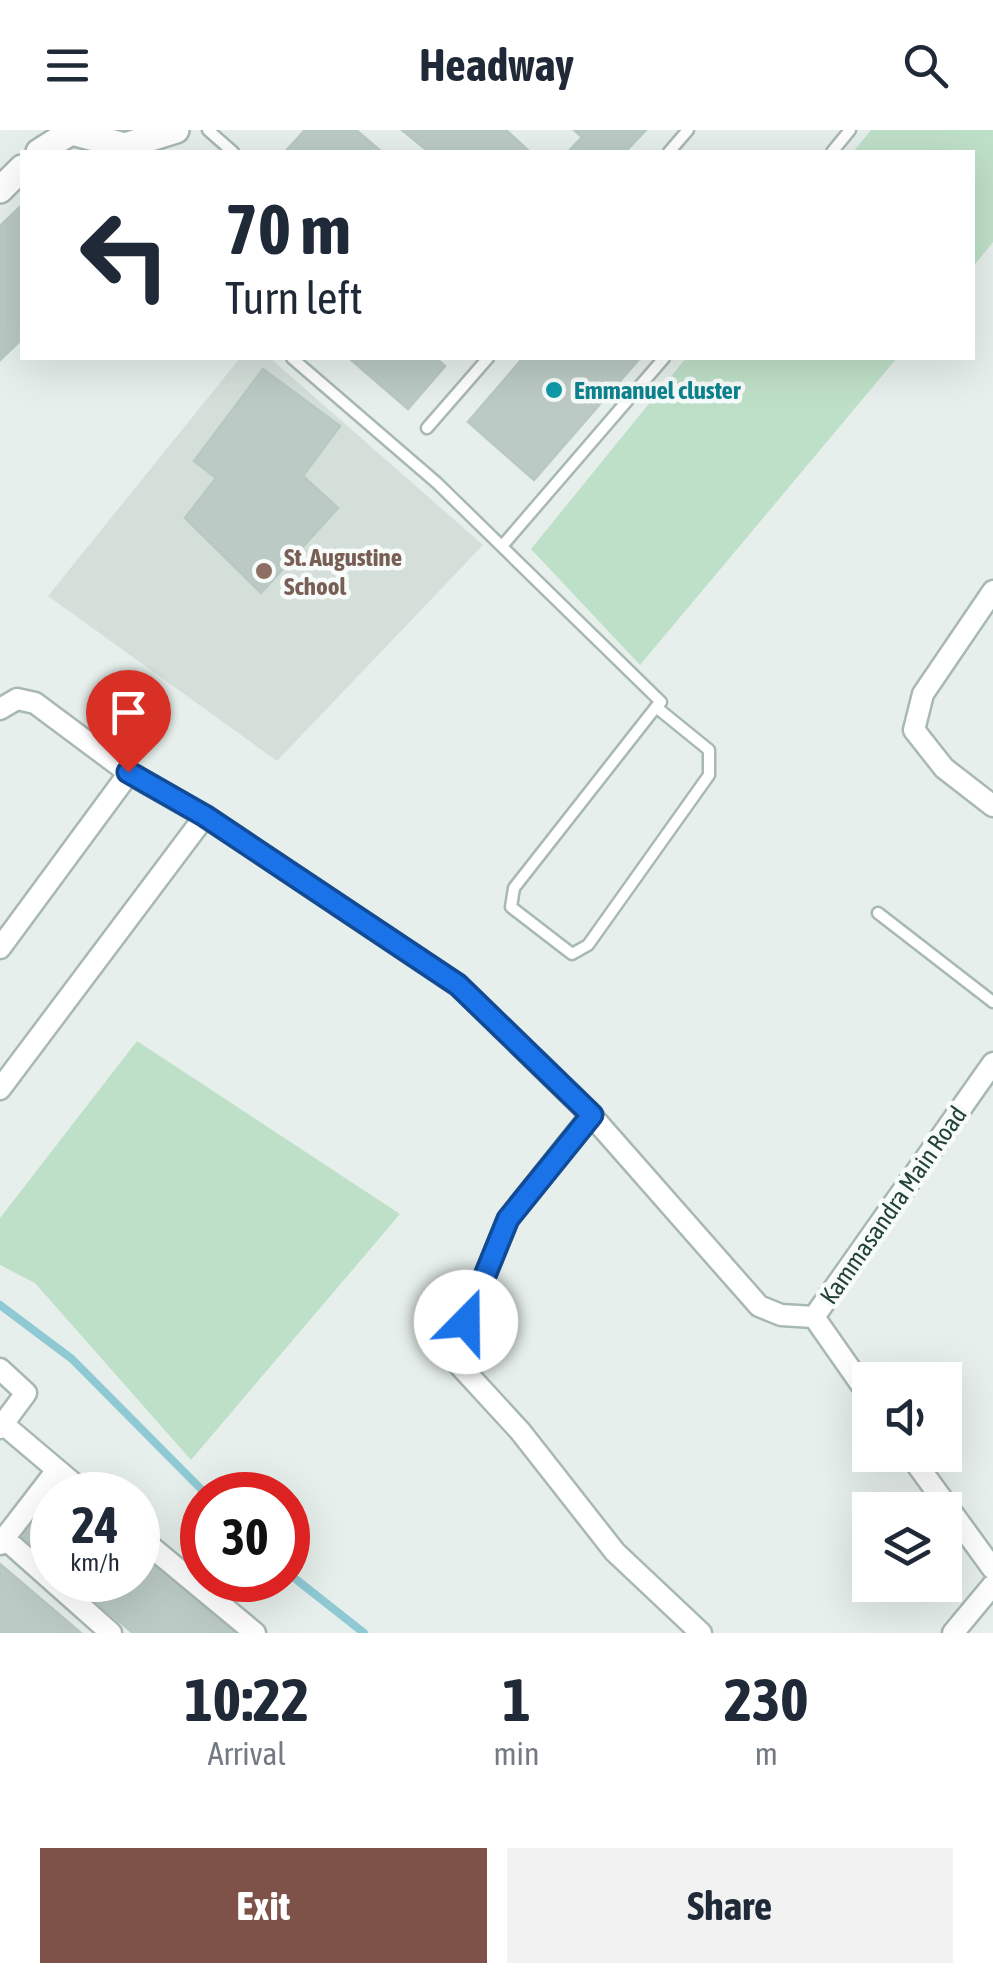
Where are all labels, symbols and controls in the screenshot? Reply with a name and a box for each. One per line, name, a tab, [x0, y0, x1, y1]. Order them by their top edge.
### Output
icon: menu	[40, 38, 95, 93]
icon: search	[898, 38, 953, 93]
text: Headway	[419, 39, 574, 91]
text: 70 m	[225, 189, 351, 269]
icon: left	[60, 190, 190, 320]
text: Turn left	[225, 272, 363, 324]
place label: Emmanuel cluster	[574, 376, 741, 404]
marker: Emmanuel cluster	[543, 379, 565, 401]
place label: St. Augustine School	[284, 543, 402, 600]
marker: St. Augustine School	[253, 560, 275, 582]
pin	[86, 670, 171, 773]
icon: arrive	[101, 685, 156, 740]
street label: Kammasandra Main Road	[814, 1101, 972, 1309]
position arrow	[414, 1270, 518, 1374]
map controls	[852, 1362, 962, 1602]
button: sound	[852, 1362, 962, 1472]
speed limit sign: 30	[180, 1472, 310, 1602]
button: layers	[852, 1492, 962, 1602]
text: 24	[71, 1496, 118, 1554]
text: km/h	[70, 1548, 120, 1576]
text: 10:22	[184, 1665, 309, 1734]
text: 1	[502, 1665, 531, 1734]
text: 230	[724, 1665, 809, 1734]
text: Arrival	[208, 1735, 286, 1772]
text: min	[494, 1735, 539, 1772]
text: m	[755, 1735, 778, 1772]
button: Exit	[40, 1848, 487, 1963]
button: Share	[507, 1848, 953, 1963]

